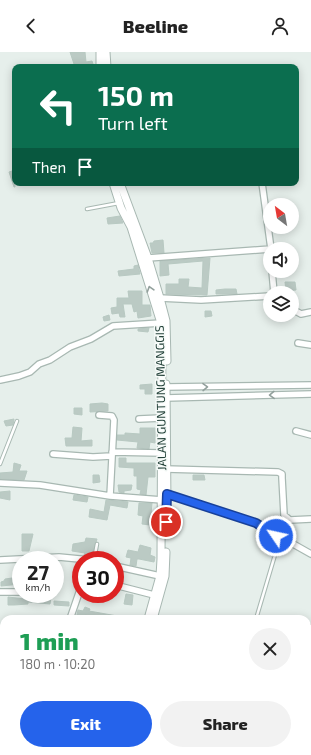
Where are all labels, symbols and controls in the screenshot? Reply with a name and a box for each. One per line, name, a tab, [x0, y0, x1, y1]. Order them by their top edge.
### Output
icon: back	[20, 15, 42, 37]
text: Beeline	[123, 15, 188, 37]
icon: person	[269, 15, 291, 37]
text: 150 m	[98, 78, 174, 112]
icon: left	[32, 80, 84, 132]
text: Turn left	[98, 112, 168, 134]
icon: arrive	[74, 156, 96, 178]
text: Then	[32, 158, 66, 176]
north arrow	[263, 198, 299, 234]
map controls	[263, 198, 299, 322]
button: sound	[263, 242, 299, 278]
one-way arrow	[146, 286, 155, 293]
button: layers	[263, 286, 299, 322]
street label: JALAN GUNTUNG MANGGIS	[152, 325, 168, 471]
one-way arrow	[202, 383, 208, 391]
one-way arrow	[269, 391, 275, 399]
pin	[149, 505, 183, 539]
icon: arrive	[155, 511, 177, 533]
position arrow	[255, 515, 297, 557]
speed limit sign: 30	[72, 551, 124, 603]
text: 27	[27, 560, 49, 584]
text: km/h	[26, 581, 50, 593]
text: 1 min	[20, 626, 79, 655]
button: close	[249, 628, 291, 670]
text: 180 m · 10:20	[20, 656, 95, 672]
button: Exit	[20, 701, 152, 747]
button: Share	[160, 701, 291, 747]

